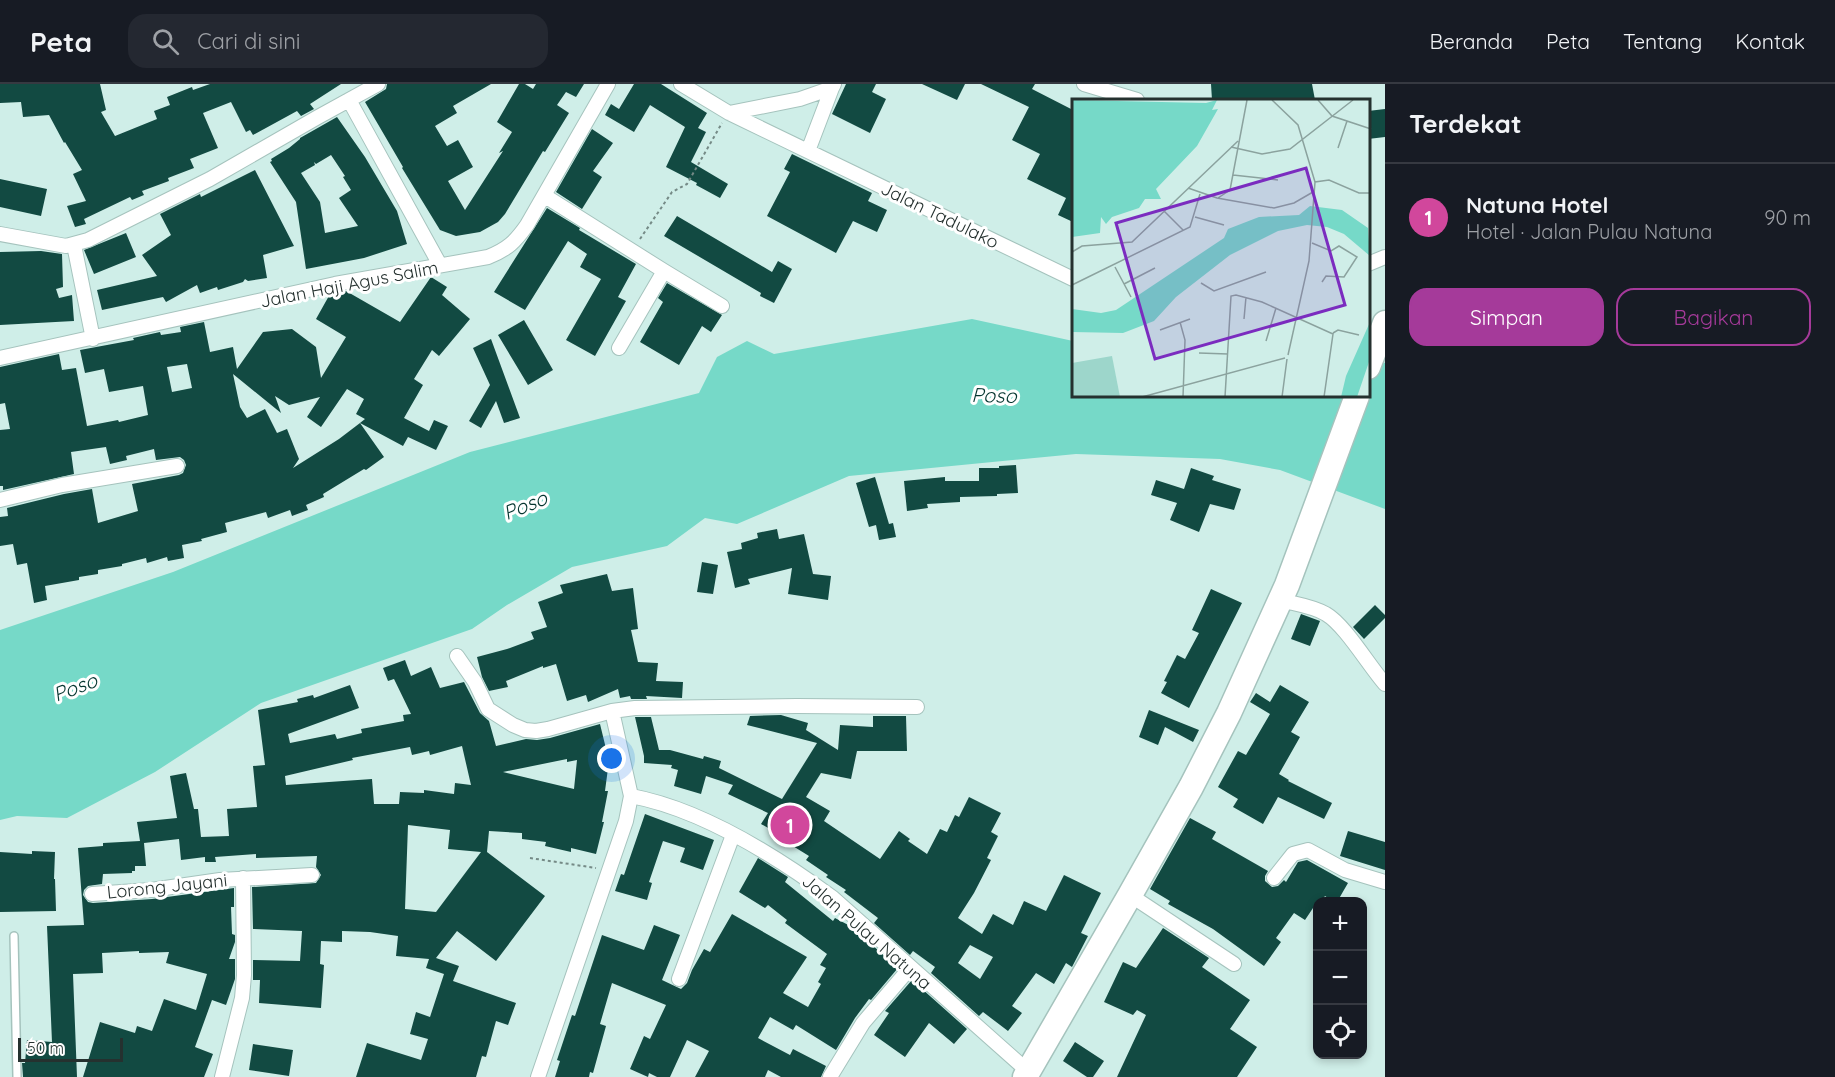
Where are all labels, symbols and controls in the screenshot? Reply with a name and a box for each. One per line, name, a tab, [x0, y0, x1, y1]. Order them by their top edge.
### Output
search box	[128, 14, 548, 68]
text: Peta	[30, 24, 92, 59]
icon: search	[149, 25, 182, 58]
text: Cari di sini	[197, 27, 301, 55]
text: Beranda	[1429, 28, 1513, 54]
text: Peta	[1546, 28, 1590, 54]
text: Tentang	[1623, 28, 1702, 54]
text: Kontak	[1735, 28, 1805, 54]
inset map	[1072, 99, 1370, 398]
text: Terdekat	[1409, 107, 1522, 140]
street label: Jalan Tadulako	[877, 177, 1003, 253]
text: Natuna Hotel	[1466, 191, 1608, 219]
text: 1	[1425, 205, 1432, 230]
text: 90 m	[1764, 205, 1811, 230]
text: Hotel · Jalan Pulau Natuna	[1466, 219, 1712, 244]
street label: Jalan Haji Agus Salim	[258, 255, 440, 313]
button: Simpan	[1409, 288, 1604, 346]
button: Bagikan	[1616, 288, 1811, 346]
water label: Poso	[971, 382, 1018, 408]
water label: Poso	[499, 485, 552, 525]
water label: Poso	[49, 667, 101, 707]
your location	[597, 744, 626, 773]
pin: 1	[770, 802, 810, 848]
street label: Lorong Jayani	[106, 868, 228, 904]
street label: Jalan Pulau Natuna	[798, 869, 936, 995]
map controls	[1313, 897, 1367, 1059]
button: +	[1313, 897, 1367, 951]
button: −	[1313, 951, 1367, 1005]
button: locate	[1313, 1005, 1367, 1059]
scale bar	[18, 1035, 123, 1062]
text: 50 m	[27, 1038, 64, 1058]

